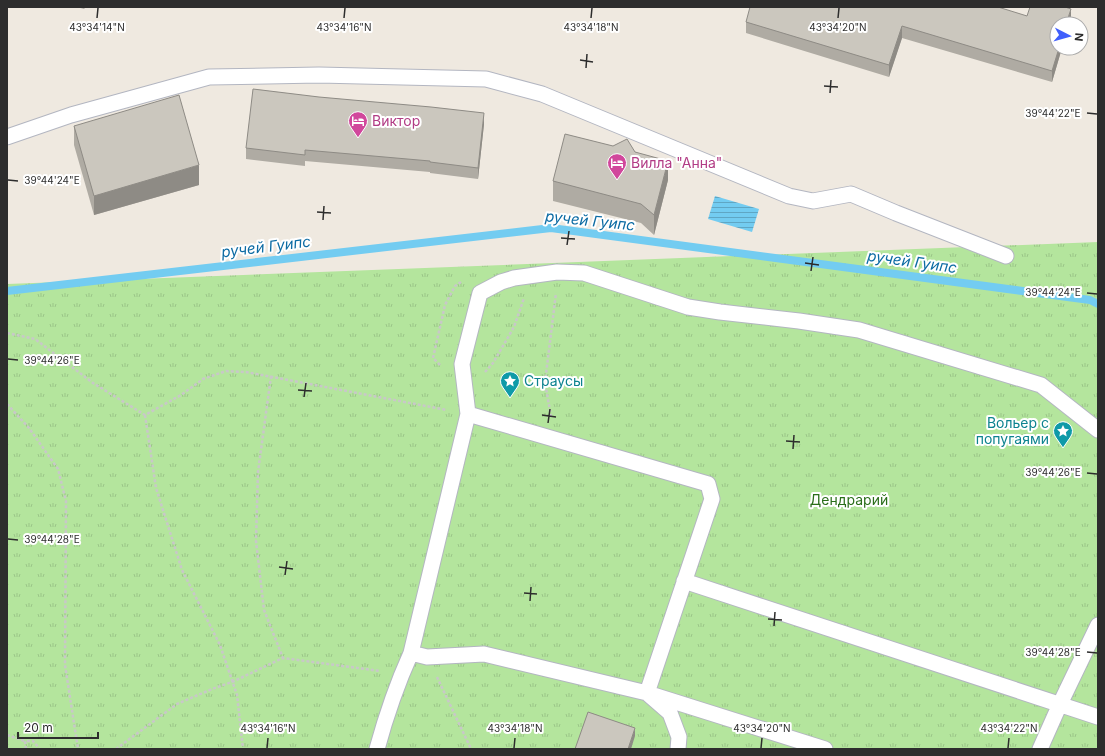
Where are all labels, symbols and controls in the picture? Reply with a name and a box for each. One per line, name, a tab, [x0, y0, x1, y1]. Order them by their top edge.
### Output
north arrow	[1049, 16, 1089, 56]
text: 43°34'14"N	[69, 21, 125, 33]
text: 43°34'16"N	[316, 21, 372, 33]
text: 43°34'18"N	[563, 21, 619, 33]
text: 43°34'20"N	[809, 21, 867, 33]
text: N	[1072, 32, 1086, 42]
text: 39°44'22"E	[1025, 107, 1081, 119]
hotel icon: Виктор	[347, 110, 369, 138]
place label: Виктор	[372, 112, 420, 129]
hotel icon: Вилла "Анна"	[606, 152, 628, 180]
place label: Вилла "Анна"	[631, 154, 722, 171]
text: 39°44'24"E	[24, 174, 80, 186]
water label: ручей Гуипс	[543, 206, 636, 235]
water label: ручей Гуипс	[219, 232, 312, 262]
water label: ручей Гуипс	[865, 246, 958, 277]
text: 39°44'24"E	[1025, 286, 1081, 298]
text: 39°44'26"E	[24, 354, 80, 366]
place icon: Страусы	[499, 370, 521, 398]
place label: Страусы	[524, 372, 583, 389]
place label: Вольер с попугаями	[976, 414, 1049, 447]
place icon: Вольер с попугаями	[1052, 420, 1074, 448]
text: 39°44'26"E	[1025, 466, 1081, 478]
park label: Дендрарий	[810, 491, 888, 508]
text: 39°44'28"E	[24, 533, 80, 545]
text: 39°44'28"E	[1025, 646, 1081, 658]
scale bar	[18, 714, 98, 740]
text: 20 m	[24, 720, 53, 735]
text: 43°34'16"N	[240, 722, 296, 734]
text: 43°34'18"N	[487, 722, 543, 734]
text: 43°34'20"N	[733, 722, 791, 734]
text: 43°34'22"N	[980, 722, 1038, 734]

